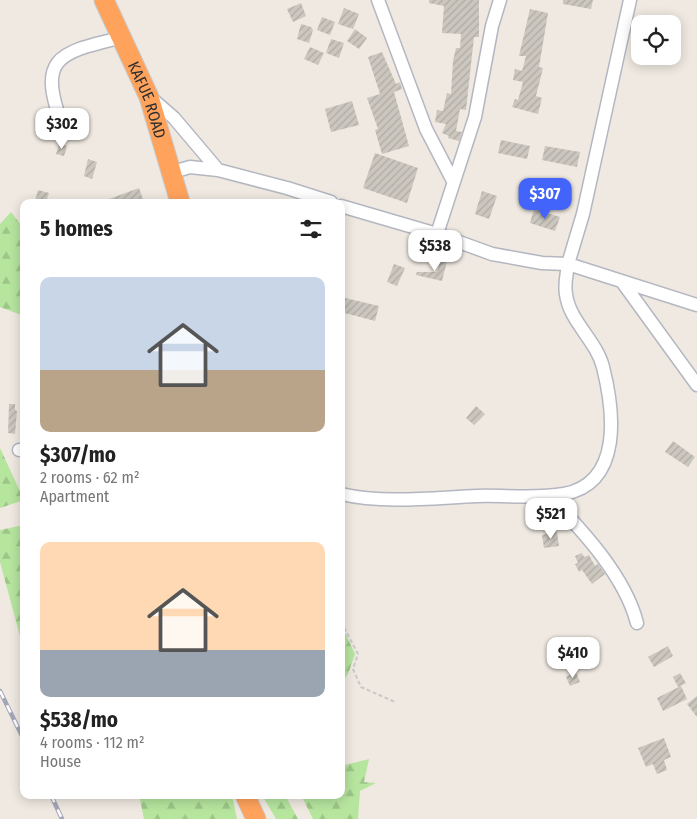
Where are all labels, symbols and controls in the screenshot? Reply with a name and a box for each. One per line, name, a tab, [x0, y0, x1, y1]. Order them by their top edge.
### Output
map controls	[631, 15, 681, 65]
button: locate	[631, 15, 681, 65]
street label: KAFUE ROAD	[124, 58, 170, 141]
pin: $302	[32, 108, 92, 150]
text: $302	[46, 114, 78, 133]
pin: $307	[515, 178, 575, 220]
text: $307	[530, 184, 560, 203]
icon: filters	[297, 215, 325, 243]
text: 5 homes	[40, 216, 113, 242]
pin: $538	[405, 230, 465, 272]
text: $538	[419, 236, 451, 255]
icon: home	[138, 310, 228, 400]
text: $307/mo	[40, 442, 116, 468]
text: 2 rooms · 62 m²	[40, 468, 139, 487]
text: Apartment	[40, 487, 109, 506]
pin: $521	[521, 498, 581, 540]
text: $521	[536, 504, 566, 523]
icon: home	[138, 575, 228, 665]
pin: $410	[543, 636, 603, 679]
text: $410	[558, 643, 588, 662]
text: $538/mo	[40, 707, 118, 733]
text: 4 rooms · 112 m²	[40, 733, 145, 752]
text: House	[40, 752, 81, 771]

